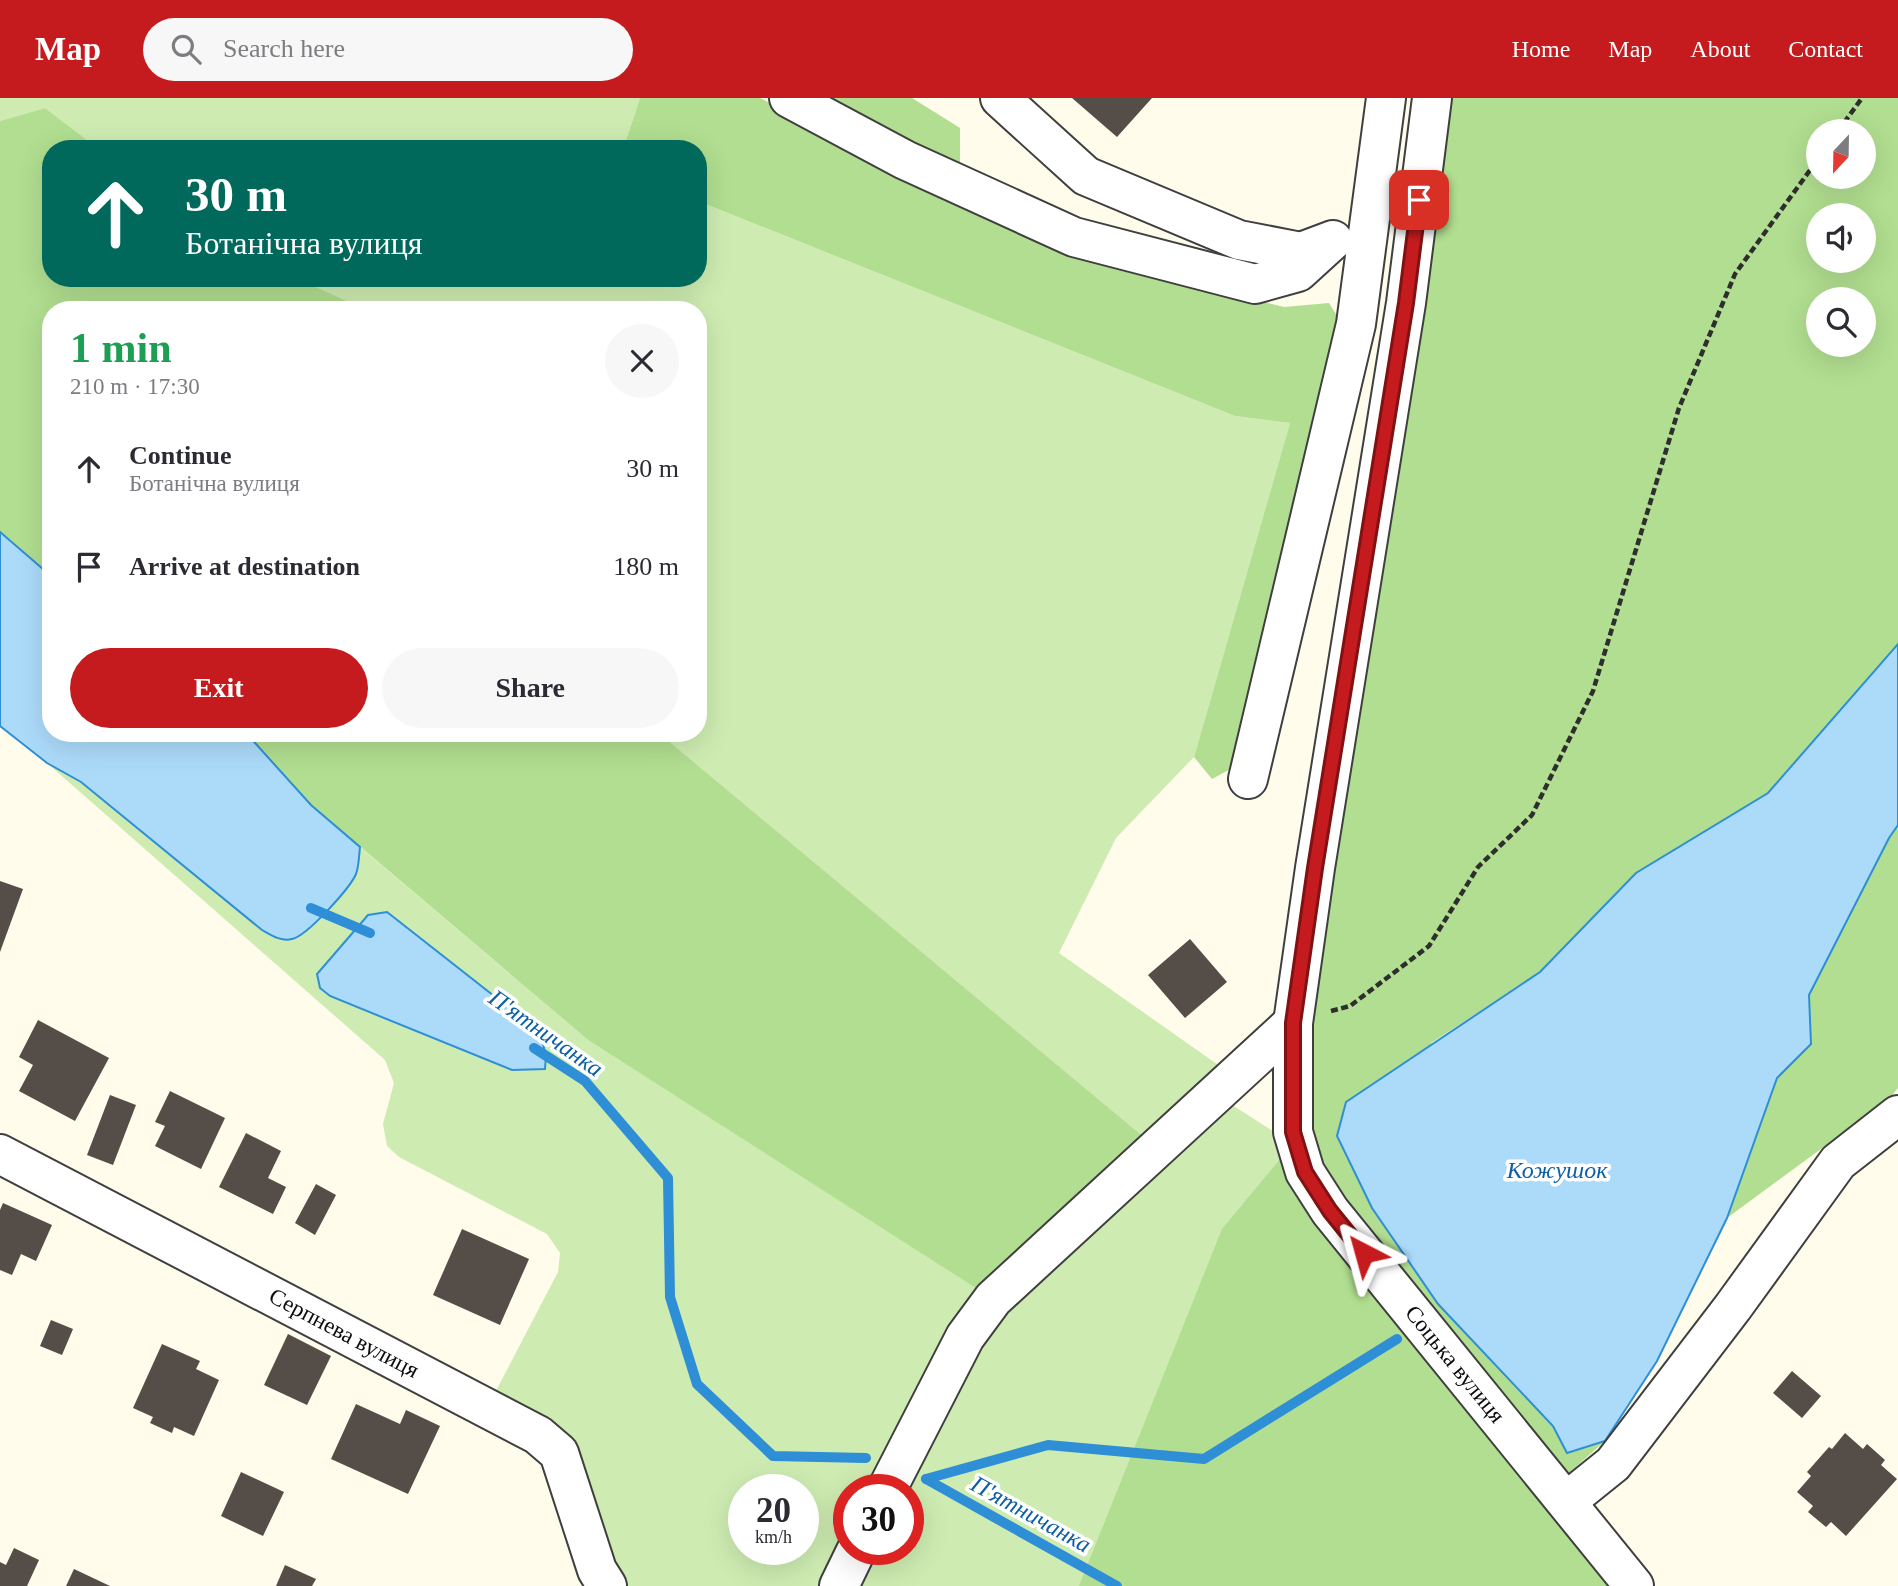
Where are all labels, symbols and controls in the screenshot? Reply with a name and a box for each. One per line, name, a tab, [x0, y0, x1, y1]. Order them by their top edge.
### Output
search box	[143, 18, 633, 81]
icon: search	[167, 30, 205, 68]
text: Map	[35, 31, 101, 67]
text: Search here	[223, 34, 345, 63]
text: Home	[1512, 36, 1570, 62]
text: Map	[1608, 36, 1652, 62]
text: About	[1690, 36, 1750, 62]
text: Contact	[1788, 36, 1863, 62]
north arrow	[1806, 119, 1876, 189]
map controls	[1806, 119, 1876, 357]
text: 30 m	[185, 167, 287, 222]
icon: ahead	[70, 168, 161, 259]
pin	[1389, 170, 1449, 230]
icon: arrive	[1400, 181, 1438, 219]
button: sound	[1806, 203, 1876, 273]
text: Ботанічна вулиця	[185, 225, 423, 261]
button: search	[1806, 287, 1876, 357]
button: close	[605, 324, 679, 398]
text: 1 min	[70, 325, 172, 371]
text: 210 m · 17:30	[70, 374, 200, 399]
text: Continue	[129, 441, 232, 470]
icon: ahead	[70, 450, 108, 488]
text: 30 m	[626, 454, 679, 483]
text: Ботанічна вулиця	[129, 471, 300, 496]
icon: arrive	[70, 548, 108, 586]
text: Arrive at destination	[129, 552, 360, 581]
text: 180 m	[613, 552, 679, 581]
button: Exit	[70, 648, 368, 728]
button: Share	[382, 648, 679, 728]
water label: П'ятничанка	[483, 984, 608, 1082]
water label: Кожушок	[1506, 1157, 1608, 1183]
position arrow	[1327, 1216, 1401, 1290]
street label: Серпнева вулиця	[265, 1283, 423, 1383]
street label: Соцька вулиця	[1400, 1300, 1510, 1428]
water label: П'ятничанка	[966, 1470, 1095, 1558]
speed limit sign: 30	[833, 1474, 924, 1565]
text: 20	[756, 1491, 791, 1530]
text: km/h	[755, 1527, 792, 1547]

